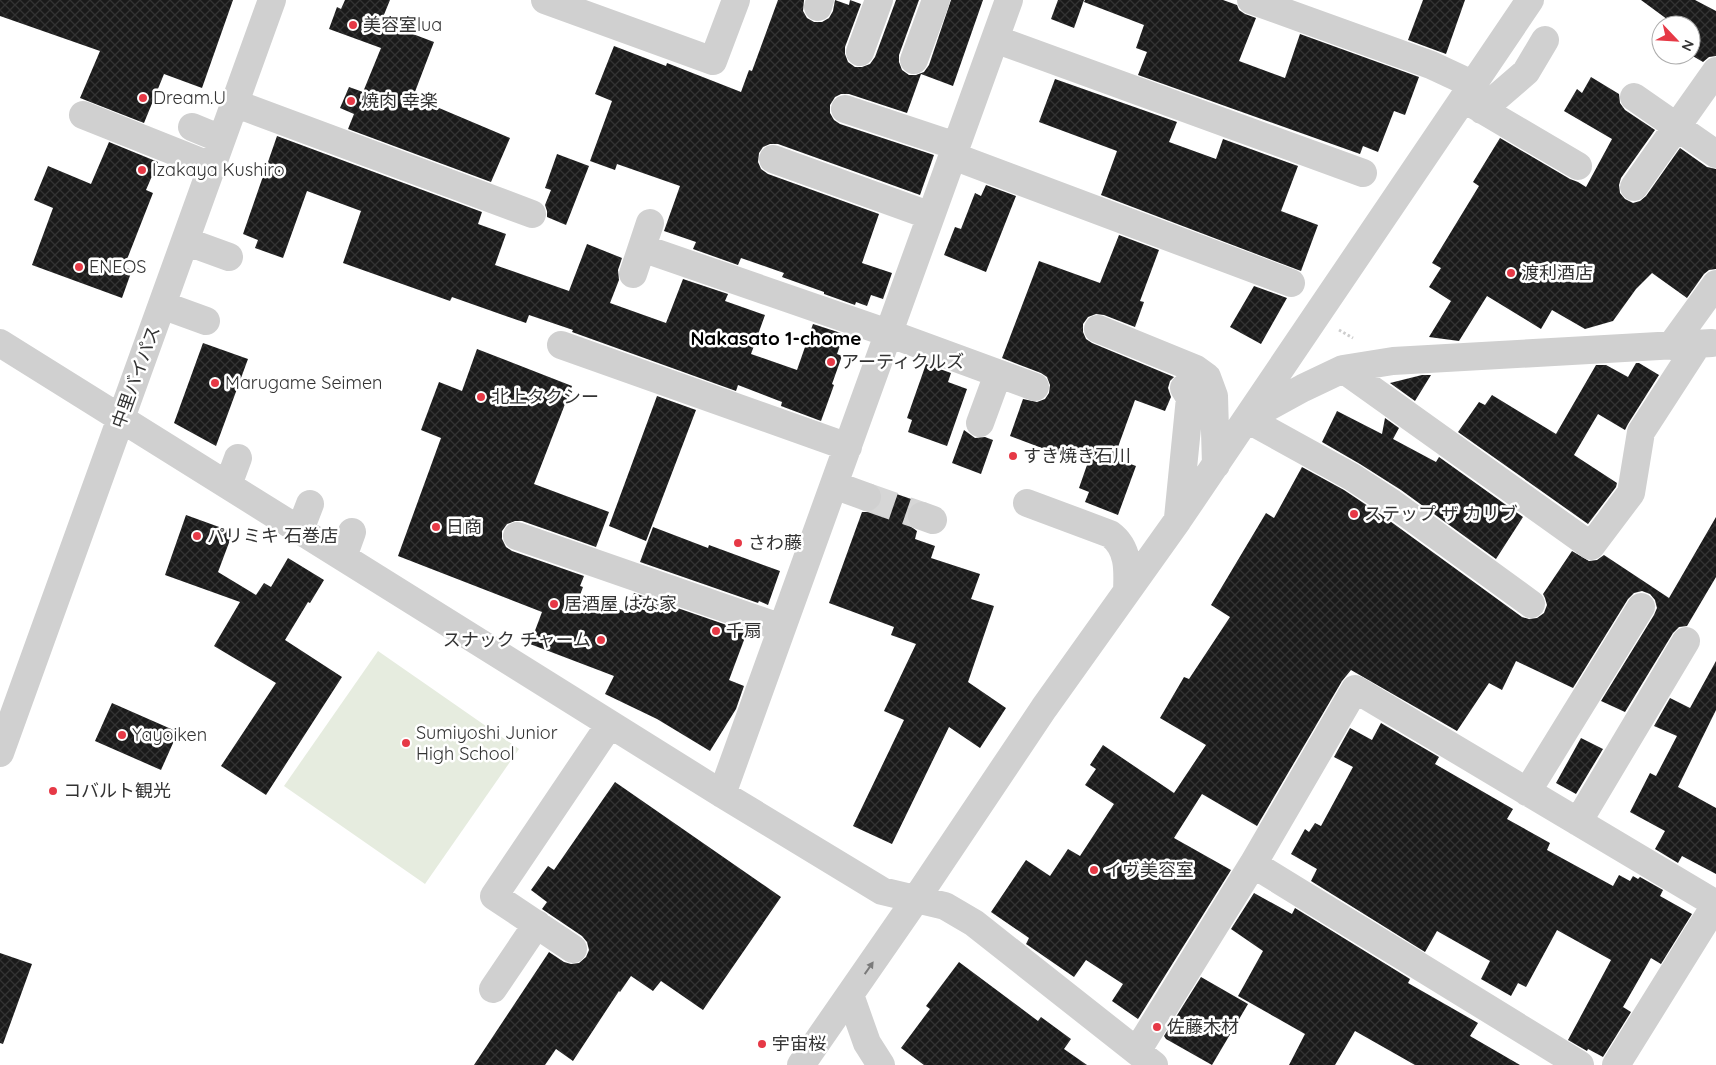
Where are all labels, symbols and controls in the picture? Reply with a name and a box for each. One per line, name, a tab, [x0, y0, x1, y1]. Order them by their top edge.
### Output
place label: 美容室lua	[363, 13, 442, 36]
north arrow	[1651, 15, 1701, 65]
marker: 美容室lua	[347, 19, 359, 31]
text: N	[1677, 37, 1698, 54]
place label: Dream.U	[153, 86, 226, 109]
place label: 焼肉 幸楽	[361, 89, 438, 112]
marker: Dream.U	[137, 92, 149, 104]
marker: 焼肉 幸楽	[345, 95, 357, 107]
place label: Izakaya Kushiro	[152, 158, 285, 181]
marker: Izakaya Kushiro	[136, 164, 148, 176]
place label: ENEOS	[89, 255, 146, 278]
marker: ENEOS	[73, 261, 85, 273]
place label: 渡利酒店	[1521, 261, 1593, 284]
marker: 渡利酒店	[1505, 267, 1517, 279]
street label: 中里バイパス	[106, 322, 165, 431]
district label: Nakasato 1-chome	[690, 326, 862, 350]
place label: アーティクルズ	[841, 350, 964, 373]
marker: アーティクルズ	[825, 356, 837, 368]
place label: Marugame Seimen	[225, 371, 382, 394]
marker: Marugame Seimen	[209, 377, 221, 389]
place label: 北上タクシー	[491, 385, 599, 408]
marker: 北上タクシー	[475, 391, 487, 403]
place label: すき焼き石川	[1023, 444, 1131, 467]
marker: すき焼き石川	[1007, 450, 1019, 462]
place label: ステップ ザ カリブ	[1364, 502, 1518, 525]
marker: ステップ ザ カリブ	[1348, 508, 1360, 520]
place label: 日商	[446, 515, 482, 538]
marker: 日商	[430, 521, 442, 533]
place label: パリミキ 石巻店	[207, 524, 338, 547]
marker: パリミキ 石巻店	[191, 530, 203, 542]
place label: さわ藤	[748, 531, 802, 554]
marker: さわ藤	[732, 537, 744, 549]
place label: 居酒屋 はな家	[564, 592, 677, 615]
marker: 居酒屋 はな家	[548, 598, 560, 610]
place label: 千扇	[726, 619, 762, 642]
marker: 千扇	[710, 625, 722, 637]
place label: スナック チャーム	[443, 628, 591, 651]
marker: スナック チャーム	[595, 634, 607, 646]
place label: Sumiyoshi Junior High School	[416, 721, 558, 765]
place label: Yayoiken	[132, 723, 207, 746]
marker: Yayoiken	[116, 729, 128, 741]
marker: Sumiyoshi Junior High School	[400, 737, 412, 749]
place label: コバルト観光	[63, 779, 171, 802]
marker: コバルト観光	[47, 785, 59, 797]
place label: イヴ美容室	[1104, 858, 1194, 881]
marker: イヴ美容室	[1088, 864, 1100, 876]
one-way arrow	[864, 961, 874, 974]
place label: 佐藤木材	[1167, 1015, 1239, 1038]
marker: 佐藤木材	[1151, 1021, 1163, 1033]
place label: 宇宙桜	[772, 1032, 826, 1055]
marker: 宇宙桜	[756, 1038, 768, 1050]

